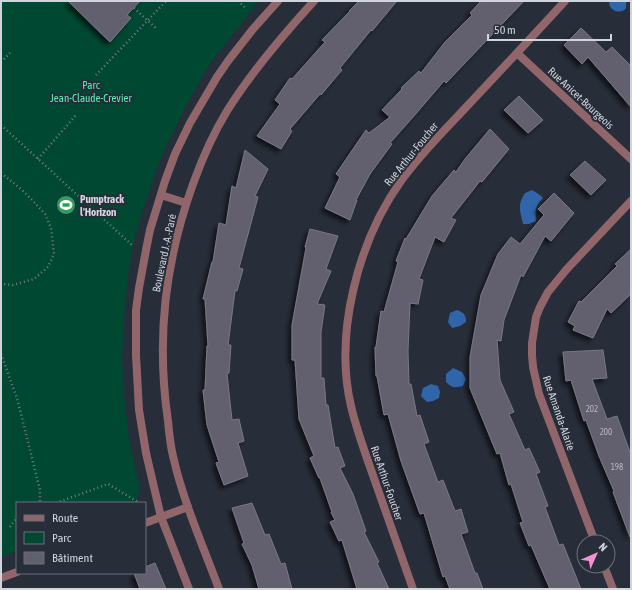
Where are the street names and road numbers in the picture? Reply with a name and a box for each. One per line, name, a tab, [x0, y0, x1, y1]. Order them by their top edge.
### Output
street label: Rue Anicet-Bourgeois	[546, 65, 616, 132]
street label: Rue Arthur-Foucher	[382, 119, 441, 188]
street label: Boulevard J.-A.-Paré	[150, 213, 178, 293]
street label: Rue Amanda-Alarie	[541, 374, 577, 452]
street label: Rue Arthur-Foucher	[369, 444, 406, 523]

